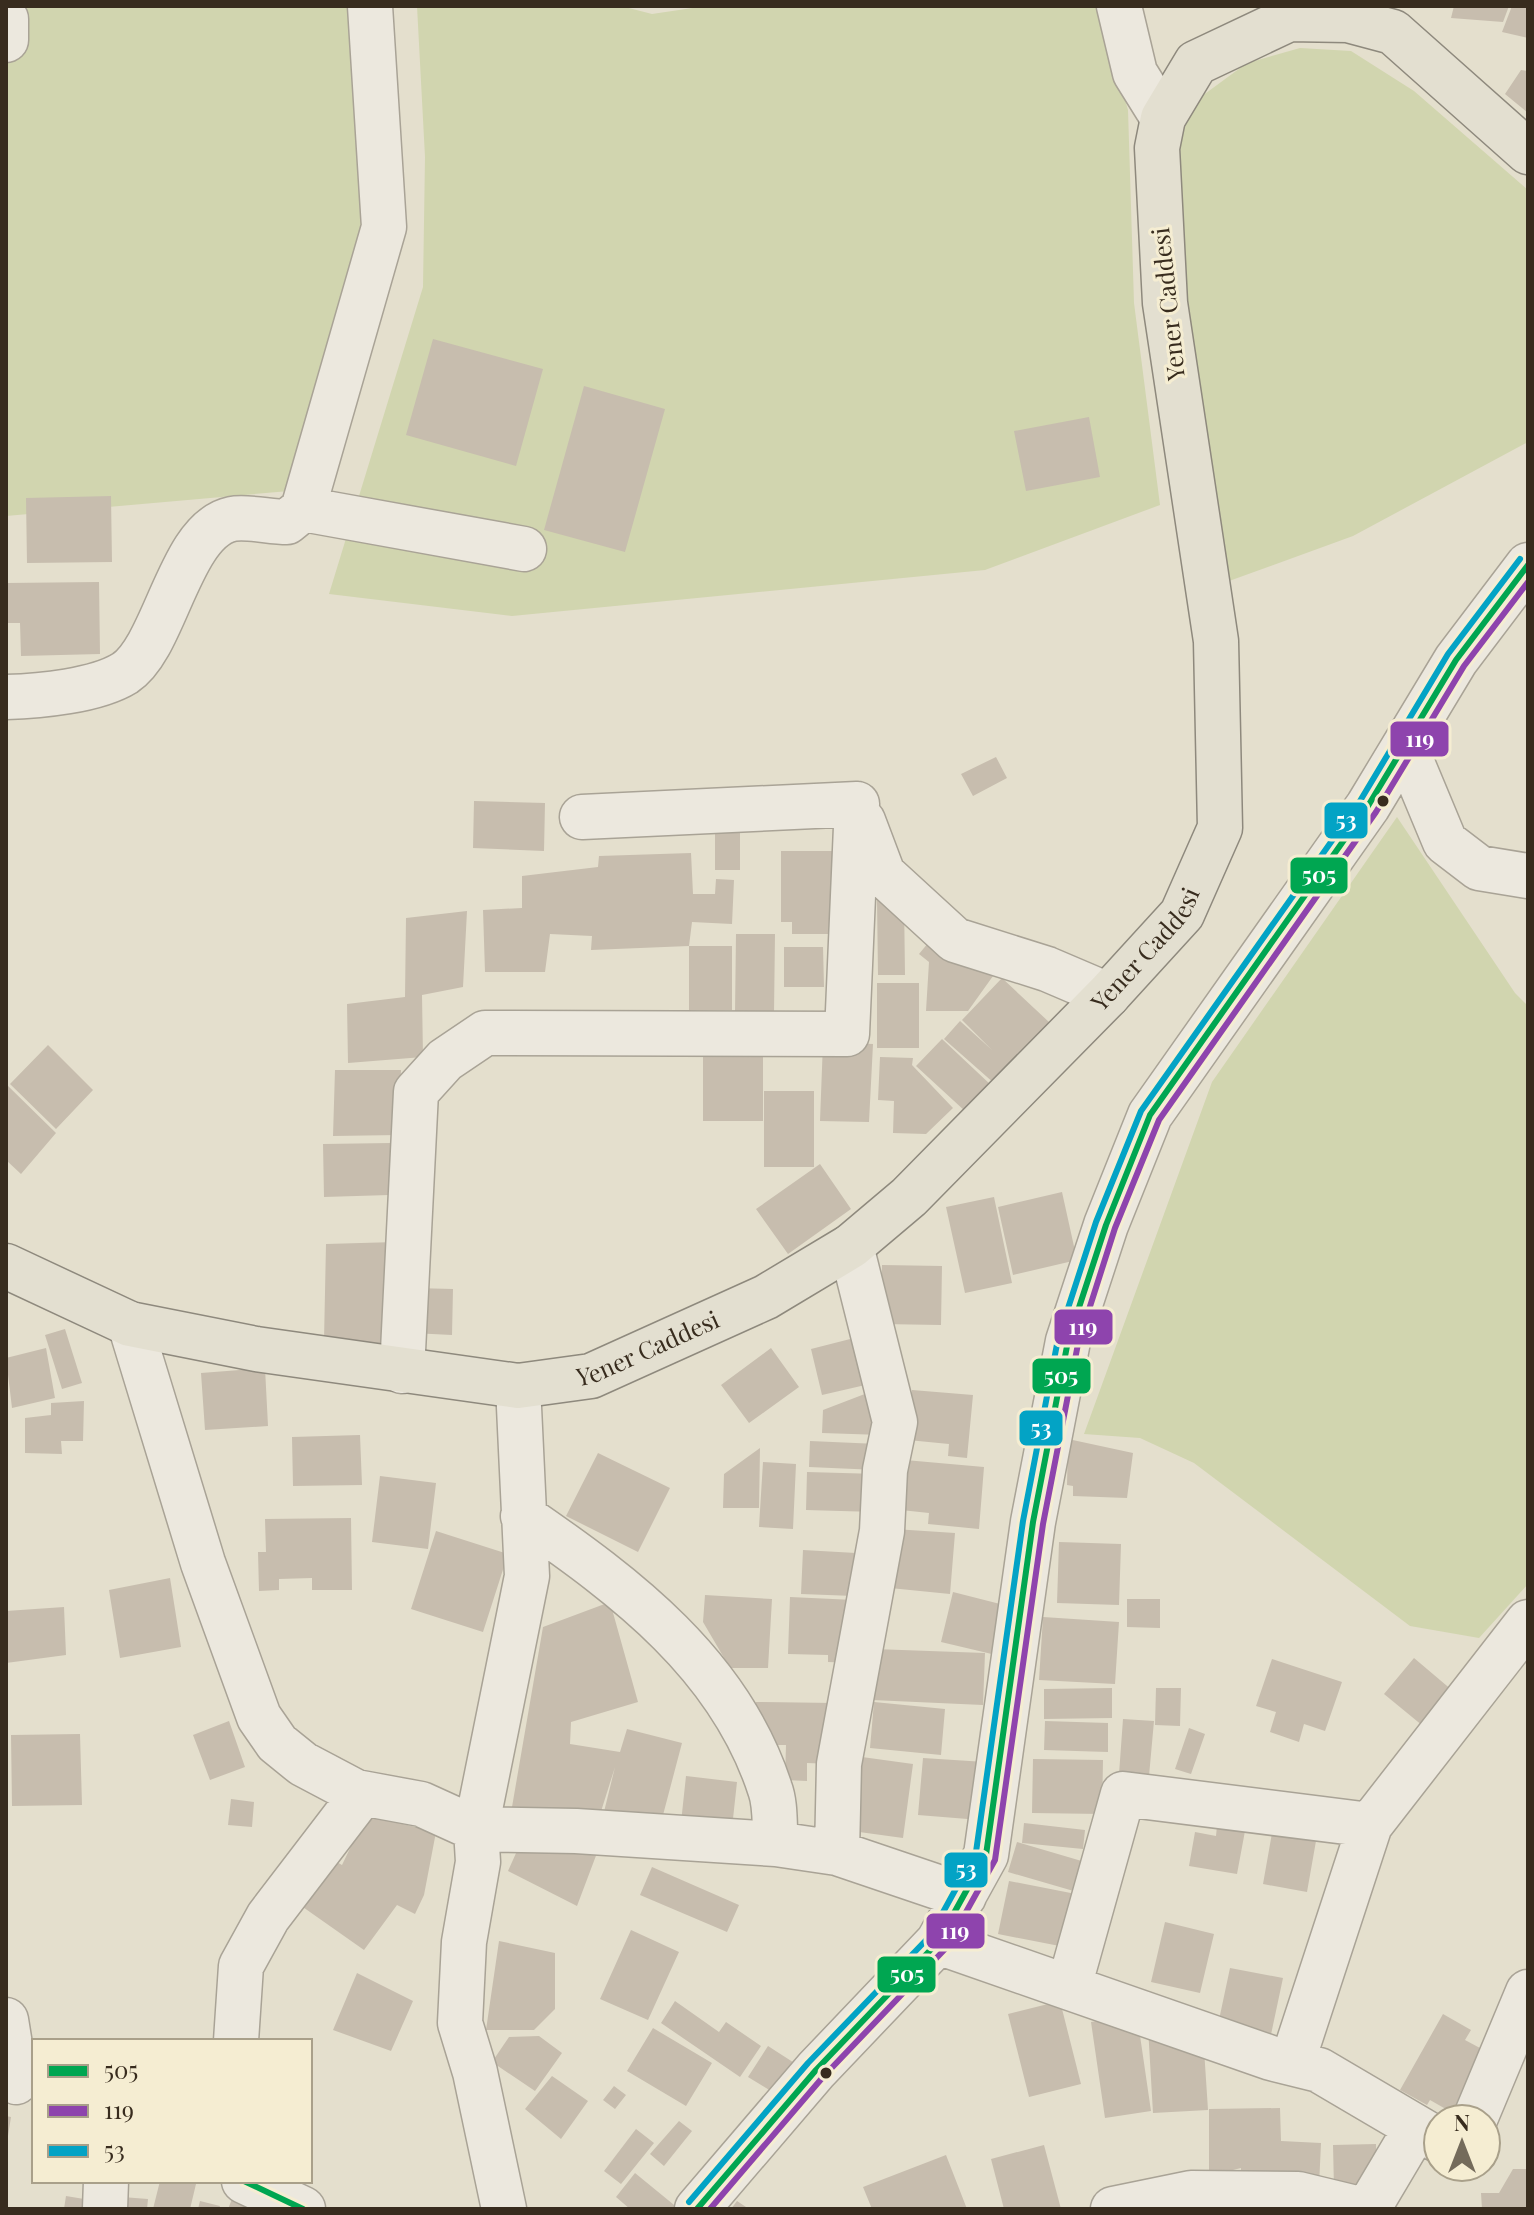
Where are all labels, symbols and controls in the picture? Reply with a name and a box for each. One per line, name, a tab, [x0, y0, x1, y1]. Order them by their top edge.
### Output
street label: Yener Caddesi	[1143, 226, 1191, 383]
line badge: 119	[1389, 720, 1450, 758]
text: 119	[1405, 723, 1435, 753]
unlabelled marker	[1375, 793, 1391, 809]
line badge: 53	[1323, 801, 1369, 840]
text: 53	[1336, 804, 1356, 834]
line badge: 505	[1289, 856, 1349, 895]
text: 505	[1302, 859, 1336, 889]
street label: Yener Caddesi	[1082, 882, 1206, 1018]
street label: Yener Caddesi	[573, 1302, 724, 1392]
line badge: 119	[1053, 1308, 1114, 1346]
text: 119	[1068, 1311, 1098, 1341]
line badge: 505	[1031, 1357, 1092, 1395]
text: 505	[1044, 1360, 1078, 1390]
line badge: 53	[1018, 1409, 1064, 1447]
text: 53	[1031, 1412, 1051, 1442]
line badge: 53	[943, 1851, 989, 1889]
text: 53	[956, 1853, 976, 1883]
line badge: 119	[925, 1912, 986, 1950]
text: 119	[940, 1915, 970, 1945]
line badge: 505	[876, 1955, 937, 1994]
text: 505	[890, 1958, 924, 1988]
legend	[32, 2039, 312, 2183]
text: 505	[104, 2053, 138, 2085]
unlabelled marker	[818, 2065, 834, 2081]
text: 119	[104, 2093, 134, 2125]
north arrow	[1422, 2103, 1502, 2183]
text: N	[1454, 2107, 1470, 2137]
text: 53	[104, 2133, 125, 2165]

